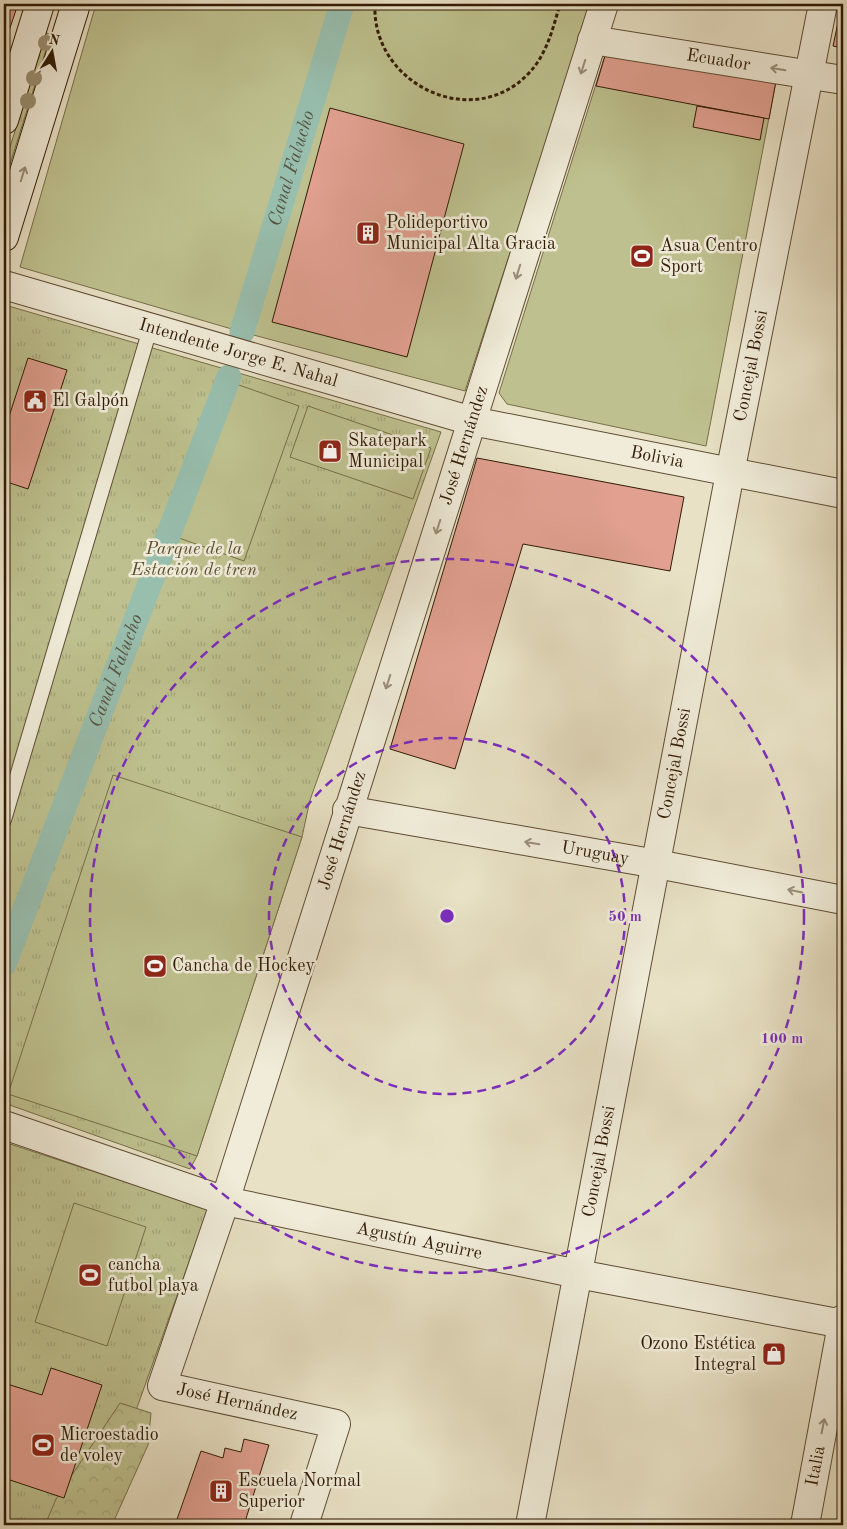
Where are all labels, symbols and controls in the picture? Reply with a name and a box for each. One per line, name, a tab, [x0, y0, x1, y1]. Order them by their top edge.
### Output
north arrow	[28, 28, 78, 78]
text: N	[48, 32, 61, 48]
street label: Ecuador	[685, 46, 752, 74]
one-way arrow	[578, 58, 587, 74]
one-way arrow	[770, 64, 786, 74]
water label: Canal Falucho	[265, 108, 318, 228]
one-way arrow	[19, 166, 29, 182]
place label: Polideportivo Municipal Alta Gracia	[386, 214, 556, 253]
building icon: Polideportivo Municipal Alta Gracia	[355, 220, 381, 246]
place label: Asua Centro Sport	[660, 237, 758, 276]
sports icon: Asua Centro Sport	[629, 243, 655, 269]
one-way arrow	[513, 263, 523, 279]
street label: Concejal Bossi	[731, 308, 771, 423]
street label: Intendente Jorge E. Nahal	[137, 316, 340, 391]
street label: José Hernández	[437, 384, 491, 507]
public building icon: El Galpón	[22, 388, 48, 414]
place label: El Galpón	[52, 392, 129, 410]
place label: Skatepark Municipal	[348, 432, 427, 471]
shop icon: Skatepark Municipal	[317, 438, 343, 464]
street label: Bolivia	[629, 443, 686, 472]
one-way arrow	[433, 519, 443, 535]
park label: Parque de la Estación de tren	[130, 540, 257, 579]
water label: Canal Falucho	[86, 611, 147, 730]
one-way arrow	[383, 673, 393, 689]
street label: Concejal Bossi	[655, 706, 694, 821]
street label: José Hernández	[315, 769, 370, 892]
one-way arrow	[525, 837, 541, 847]
street label: Uruguay	[560, 838, 631, 868]
one-way arrow	[788, 885, 804, 895]
centre of rings	[438, 907, 456, 925]
text: 50 m	[608, 910, 642, 925]
sports icon: Cancha de Hockey	[142, 953, 168, 979]
place label: Cancha de Hockey	[172, 957, 316, 975]
text: 100 m	[761, 1032, 803, 1047]
street label: Concejal Bossi	[580, 1104, 619, 1219]
street label: Agustín Aguirre	[355, 1219, 484, 1263]
place label: cancha futbol playa	[108, 1256, 199, 1295]
sports icon: cancha futbol playa	[77, 1262, 103, 1288]
place label: Ozono Estética Integral	[640, 1335, 756, 1374]
shop icon: Ozono Estética Integral	[761, 1341, 787, 1367]
street label: José Hernández	[175, 1380, 299, 1424]
one-way arrow	[819, 1418, 829, 1434]
place label: Microestadio de voley	[60, 1426, 159, 1465]
sports icon: Microestadio de voley	[30, 1432, 56, 1458]
street label: Italia	[803, 1444, 828, 1488]
place label: Escuela Normal Superior	[238, 1472, 361, 1511]
building icon: Escuela Normal Superior	[208, 1478, 234, 1504]

